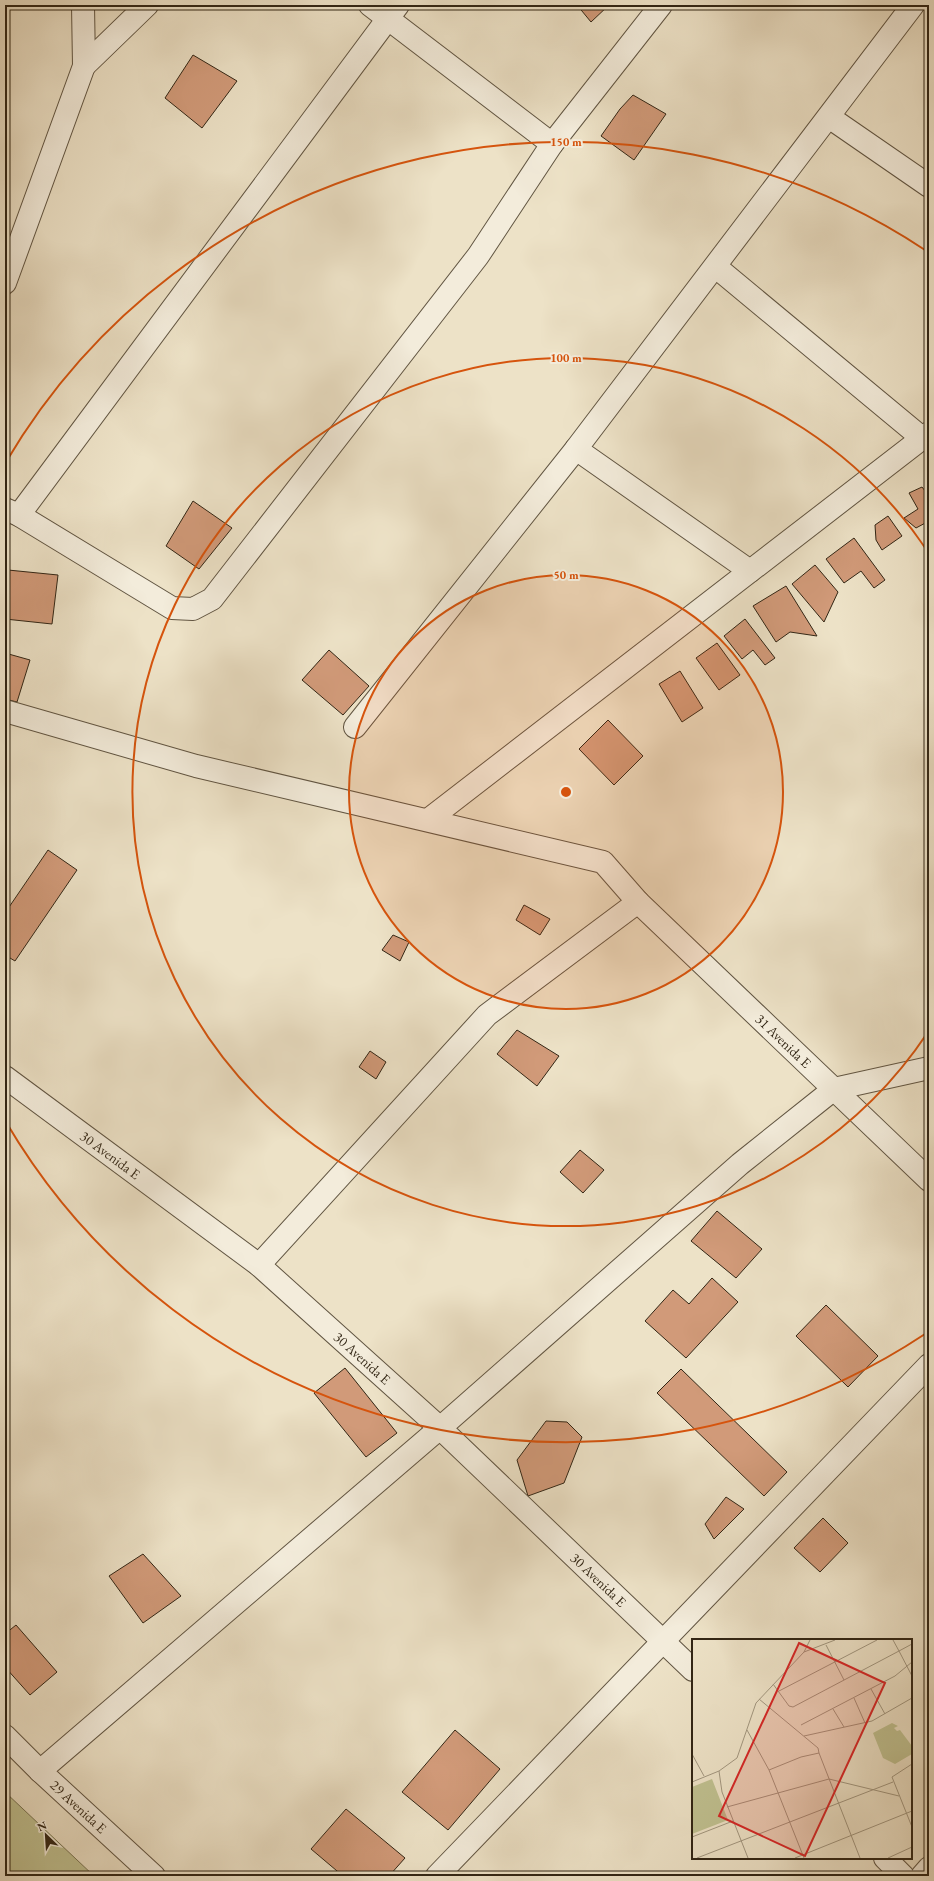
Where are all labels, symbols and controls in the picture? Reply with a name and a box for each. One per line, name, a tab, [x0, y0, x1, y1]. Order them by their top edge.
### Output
text: 150 m	[550, 134, 582, 150]
text: 100 m	[550, 350, 582, 366]
text: 50 m	[553, 567, 579, 583]
centre of rings	[559, 785, 573, 799]
street label: 31 Avenida E	[752, 1010, 815, 1072]
street label: 30 Avenida E	[77, 1127, 144, 1183]
street label: 30 Avenida E	[330, 1328, 395, 1388]
street label: 30 Avenida E	[567, 1549, 630, 1611]
inset map	[692, 1639, 912, 1859]
street label: 29 Avenida E	[47, 1776, 111, 1837]
north arrow	[26, 1815, 66, 1855]
text: N	[35, 1818, 49, 1834]

